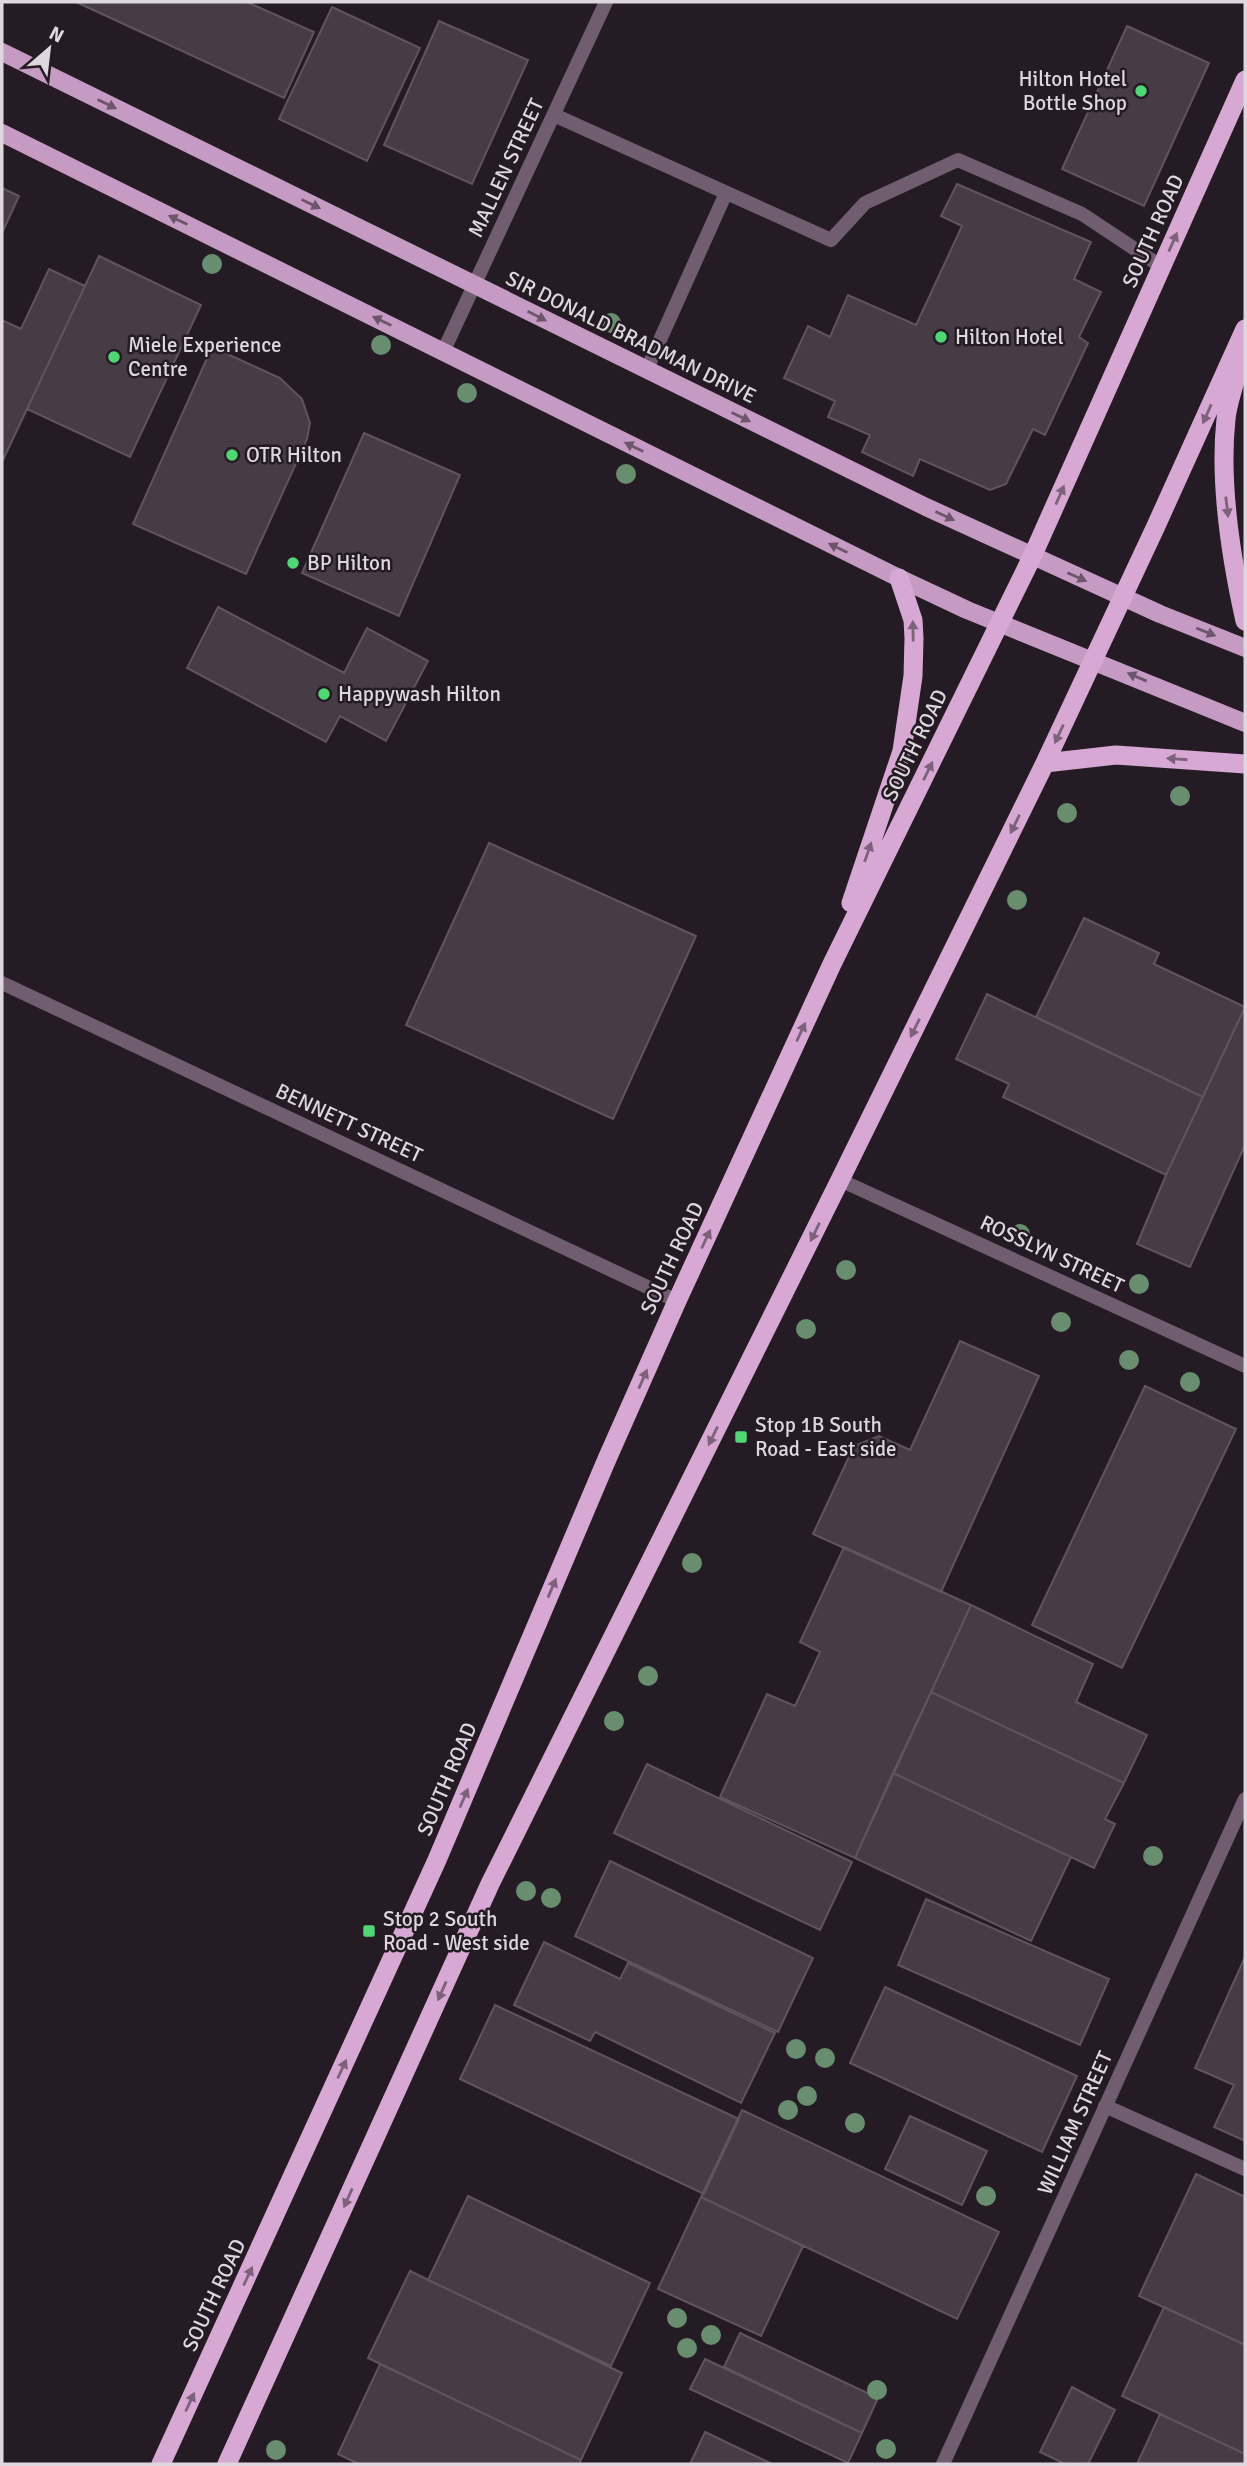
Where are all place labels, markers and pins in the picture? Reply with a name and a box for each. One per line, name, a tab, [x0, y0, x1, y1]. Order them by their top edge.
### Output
place label: Hilton Hotel Bottle Shop	[1018, 66, 1127, 116]
marker: Hilton Hotel Bottle Shop	[1133, 83, 1149, 99]
place label: Hilton Hotel	[955, 324, 1064, 350]
marker: Hilton Hotel	[933, 329, 949, 345]
place label: Miele Experience Centre	[128, 332, 281, 382]
marker: Miele Experience Centre	[106, 349, 122, 365]
place label: OTR Hilton	[246, 442, 342, 468]
marker: OTR Hilton	[224, 447, 240, 463]
place label: BP Hilton	[307, 550, 391, 576]
marker: BP Hilton	[285, 555, 301, 571]
place label: Happywash Hilton	[338, 681, 501, 707]
marker: Happywash Hilton	[316, 686, 332, 702]
place label: Stop 1B South Road - East side	[755, 1412, 897, 1462]
marker: Stop 1B South Road - East side	[733, 1429, 749, 1445]
place label: Stop 2 South Road - West side	[383, 1906, 530, 1956]
marker: Stop 2 South Road - West side	[361, 1923, 377, 1939]

